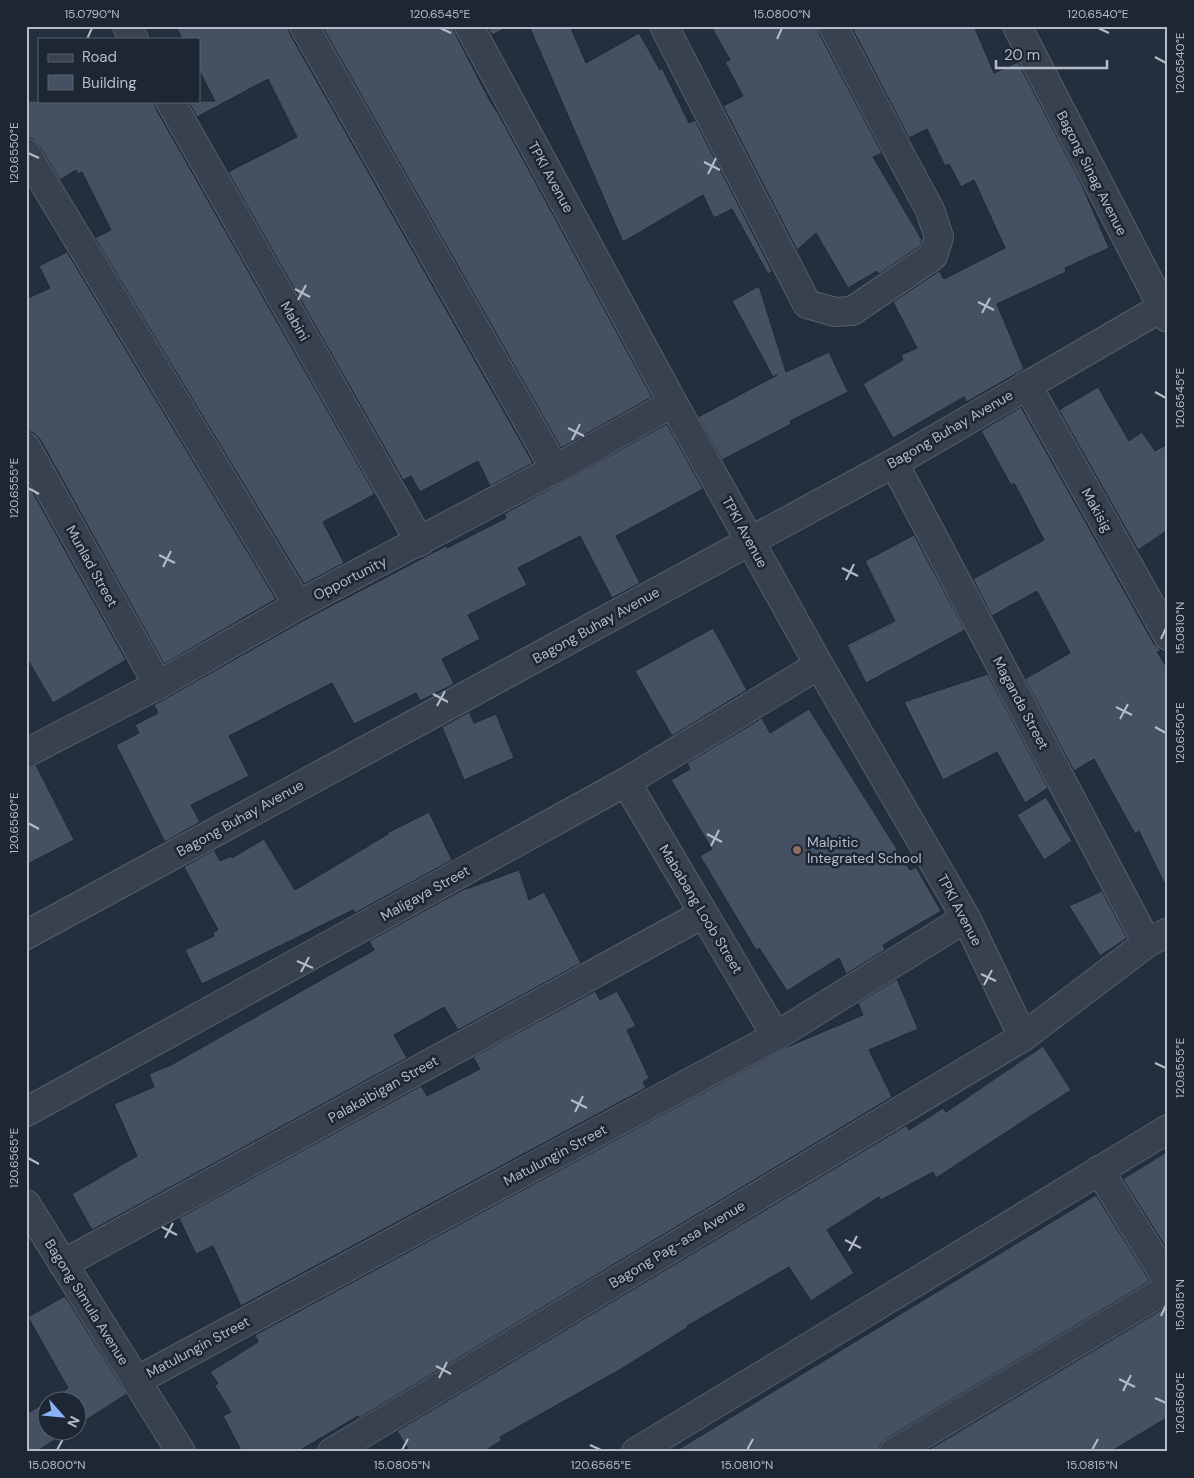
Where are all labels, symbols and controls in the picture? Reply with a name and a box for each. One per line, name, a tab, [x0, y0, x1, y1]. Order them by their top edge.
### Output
text: 15.0790°N	[64, 6, 120, 22]
text: 120.6545°E	[410, 6, 470, 22]
text: 15.0800°N	[753, 6, 811, 22]
text: 120.6540°E	[1067, 6, 1129, 22]
text: 120.6540°E	[1172, 32, 1188, 94]
legend	[38, 38, 200, 102]
scale bar	[996, 38, 1108, 70]
text: 20 m	[1004, 45, 1040, 65]
text: Road	[82, 47, 117, 67]
text: Building	[82, 73, 137, 93]
street label: Bagong Sinag Avenue	[1053, 108, 1131, 238]
text: 120.6550°E	[6, 122, 22, 184]
street label: TPKI Avenue	[524, 138, 578, 216]
street label: Mabini	[276, 298, 314, 344]
text: 120.6545°E	[1172, 368, 1188, 428]
street label: Bagong Buhay Avenue	[884, 386, 1016, 472]
text: 120.6555°E	[6, 458, 22, 518]
street label: Makisig	[1077, 485, 1117, 536]
street label: TPKI Avenue	[718, 493, 772, 571]
street label: Munlad Street	[62, 522, 122, 610]
street label: Opportunity	[310, 552, 390, 604]
street label: Bagong Buhay Avenue	[529, 583, 663, 667]
text: 15.0810°N	[1172, 602, 1188, 654]
street label: Maganda Street	[989, 653, 1053, 753]
text: 120.6550°E	[1172, 702, 1188, 764]
street label: Bagong Buhay Avenue	[173, 776, 307, 860]
text: 120.6560°E	[6, 792, 22, 854]
place label: Malpitic Integrated School	[807, 833, 922, 867]
street label: Mababang Loob Street	[655, 841, 747, 977]
marker: Malpitic Integrated School	[791, 844, 803, 856]
street label: Maligaya Street	[377, 861, 473, 925]
street label: TPKI Avenue	[934, 871, 986, 949]
text: 120.6555°E	[1172, 1038, 1188, 1098]
street label: Palakaibigan Street	[325, 1051, 441, 1127]
street label: Matulungin Street	[500, 1120, 610, 1190]
text: 120.6565°E	[6, 1128, 22, 1188]
street label: Bagong Pag-asa Avenue	[606, 1196, 748, 1292]
street label: Bagong Simula Avenue	[41, 1236, 133, 1368]
text: 15.0815°N	[1172, 1279, 1188, 1331]
street label: Matulungin Street	[143, 1312, 253, 1382]
text: 120.6560°E	[1172, 1372, 1188, 1434]
north arrow	[38, 1390, 88, 1440]
text: N	[63, 1413, 84, 1431]
text: 15.0800°N	[28, 1457, 86, 1473]
text: 15.0805°N	[374, 1457, 430, 1473]
text: 120.6565°E	[571, 1457, 631, 1473]
text: 15.0810°N	[721, 1457, 773, 1473]
text: 15.0815°N	[1066, 1457, 1118, 1473]

